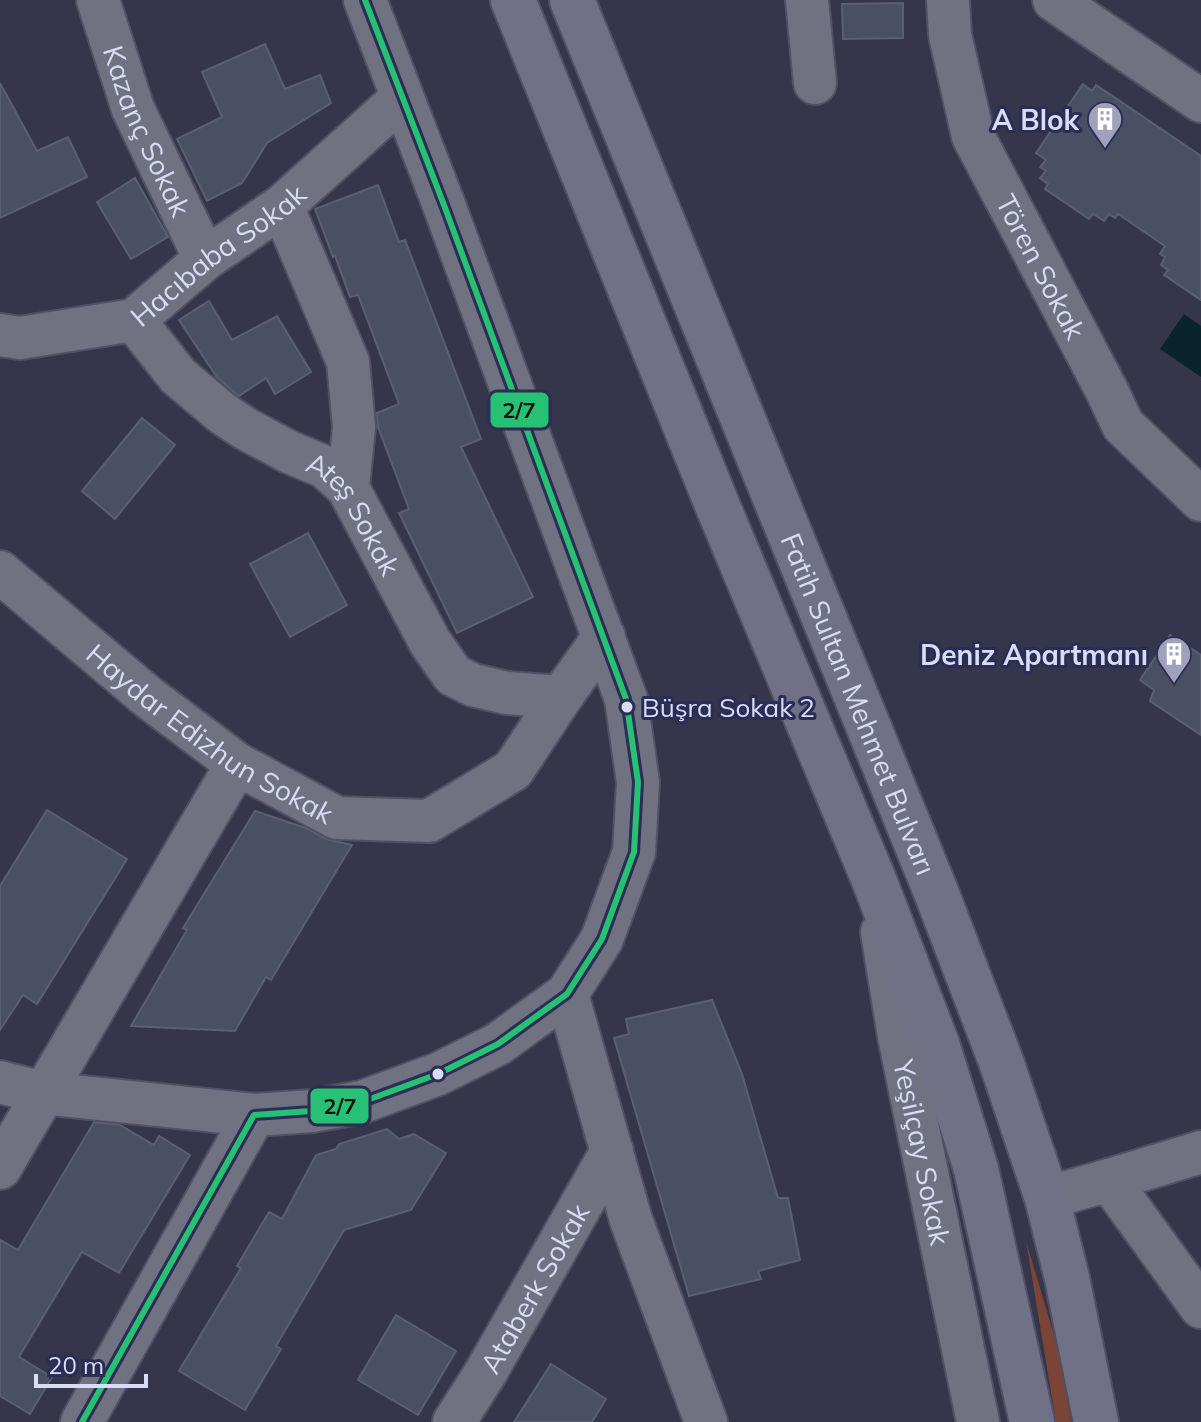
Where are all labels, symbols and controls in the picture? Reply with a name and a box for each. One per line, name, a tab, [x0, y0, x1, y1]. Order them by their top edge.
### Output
street label: Kazanç Sokak	[96, 41, 200, 222]
building icon: A Blok	[1086, 100, 1124, 150]
place label: A Blok	[992, 102, 1080, 137]
street label: Hacıbaba Sokak	[123, 176, 313, 333]
street label: Tören Sokak	[989, 188, 1094, 345]
line badge: 2/7	[489, 391, 550, 429]
text: 2/7	[502, 396, 536, 424]
street label: Ateş Sokak	[302, 444, 409, 582]
street label: Fatih Sultan Mehmet Bulvarı	[774, 528, 944, 880]
building icon: Deniz Apartmanı	[1155, 635, 1193, 685]
street label: Haydar Edizhun Sokak	[80, 636, 341, 831]
place label: Deniz Apartmanı	[920, 637, 1148, 672]
place label: Büşra Sokak 2	[642, 691, 815, 724]
marker: Büşra Sokak 2	[619, 699, 635, 715]
street label: Yeşilçay Sokak	[887, 1055, 959, 1249]
unlabelled marker	[430, 1066, 446, 1082]
line badge: 2/7	[309, 1087, 370, 1125]
text: 2/7	[323, 1092, 357, 1120]
street label: Ataberk Sokak	[472, 1196, 596, 1379]
scale bar	[36, 1338, 146, 1388]
text: 20 m	[48, 1350, 104, 1380]

